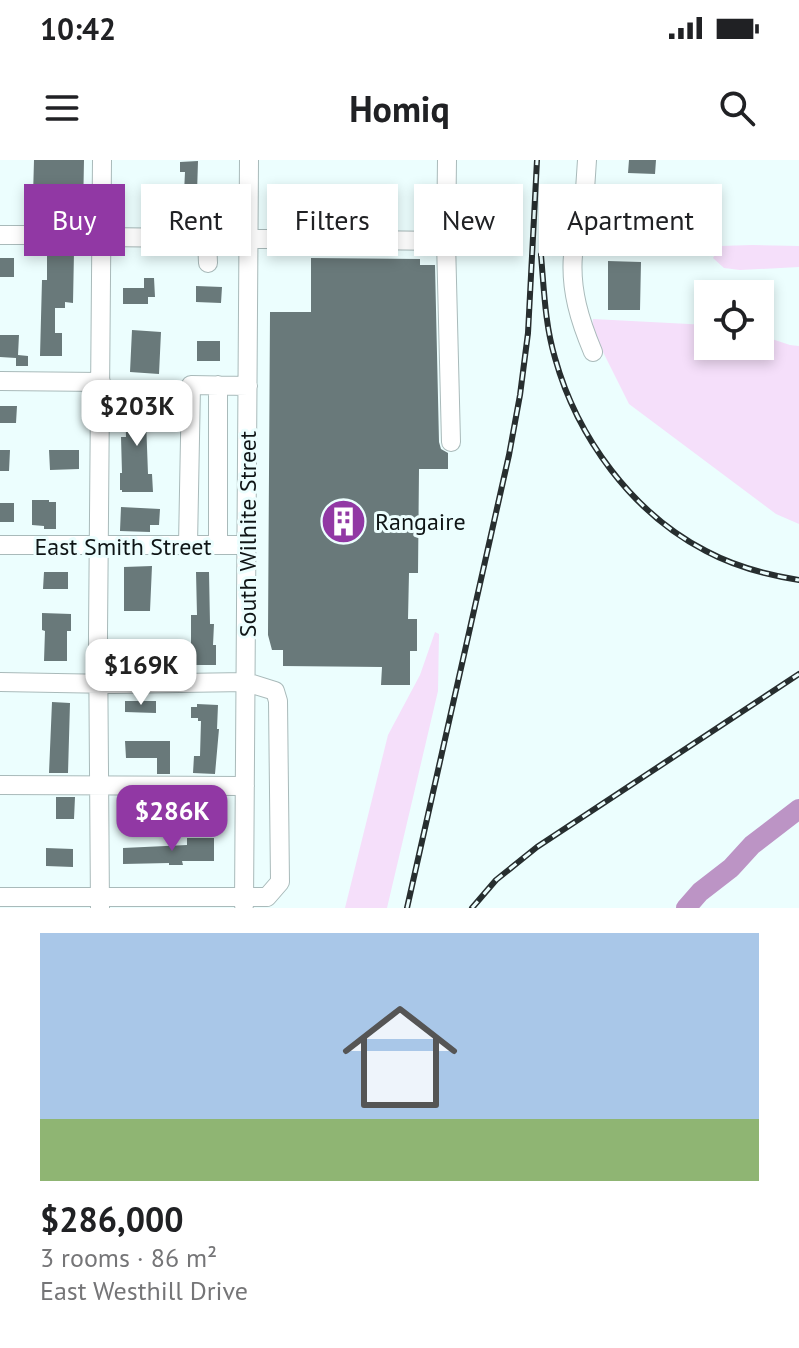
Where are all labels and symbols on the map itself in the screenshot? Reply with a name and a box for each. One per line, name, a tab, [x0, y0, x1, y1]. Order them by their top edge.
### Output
pin: $203K	[81, 380, 193, 448]
street label: South Wilhite Street	[232, 431, 263, 637]
building icon: Rangaire	[320, 497, 368, 545]
place label: Rangaire	[375, 506, 466, 537]
street label: East Smith Street	[34, 531, 212, 562]
pin: $169K	[85, 639, 197, 707]
pin: $286K	[116, 785, 228, 853]

